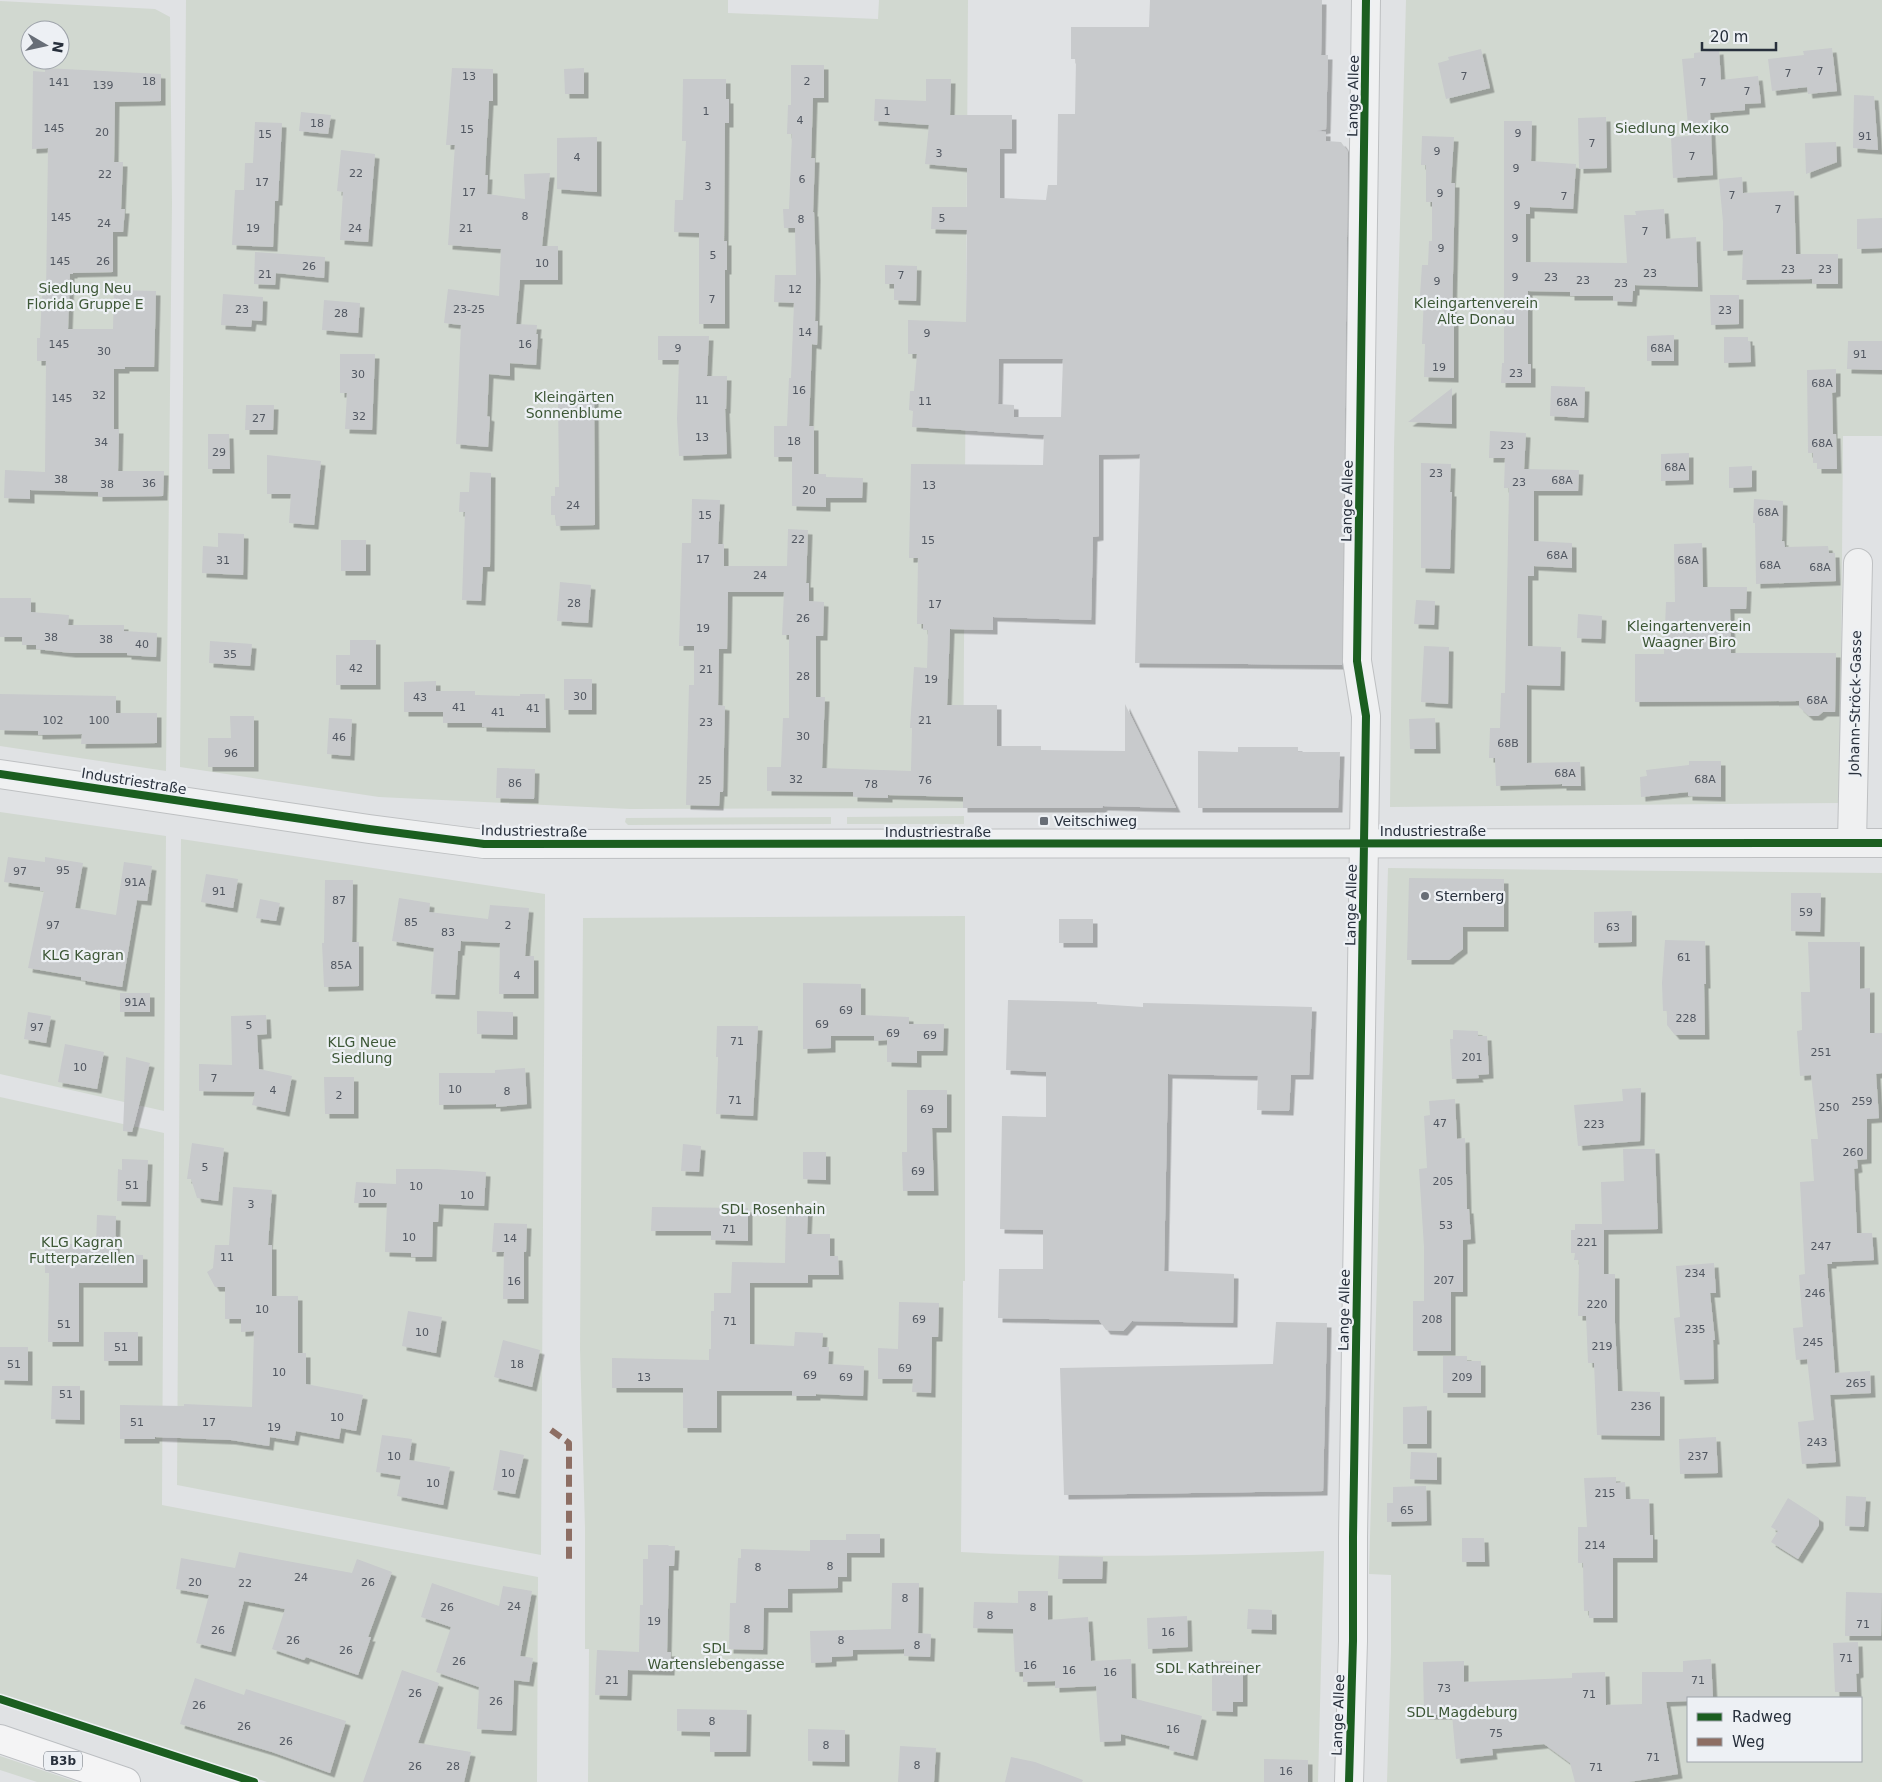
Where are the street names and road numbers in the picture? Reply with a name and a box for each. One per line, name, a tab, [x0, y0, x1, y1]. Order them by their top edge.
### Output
street label: Lange Allee	[1344, 55, 1362, 137]
street label: Lange Allee	[1338, 460, 1356, 542]
street label: Johann-Ströck-Gasse	[1846, 630, 1864, 777]
street label: Industriestraße	[80, 765, 188, 797]
street label: Industriestraße	[481, 822, 587, 840]
street label: Industriestraße	[1380, 823, 1486, 839]
street label: Industriestraße	[885, 824, 991, 840]
street label: Lange Allee	[1342, 864, 1360, 946]
street label: Lange Allee	[1335, 1269, 1353, 1351]
street label: Lange Allee	[1329, 1674, 1347, 1756]
road number: B3b	[44, 1752, 82, 1770]

